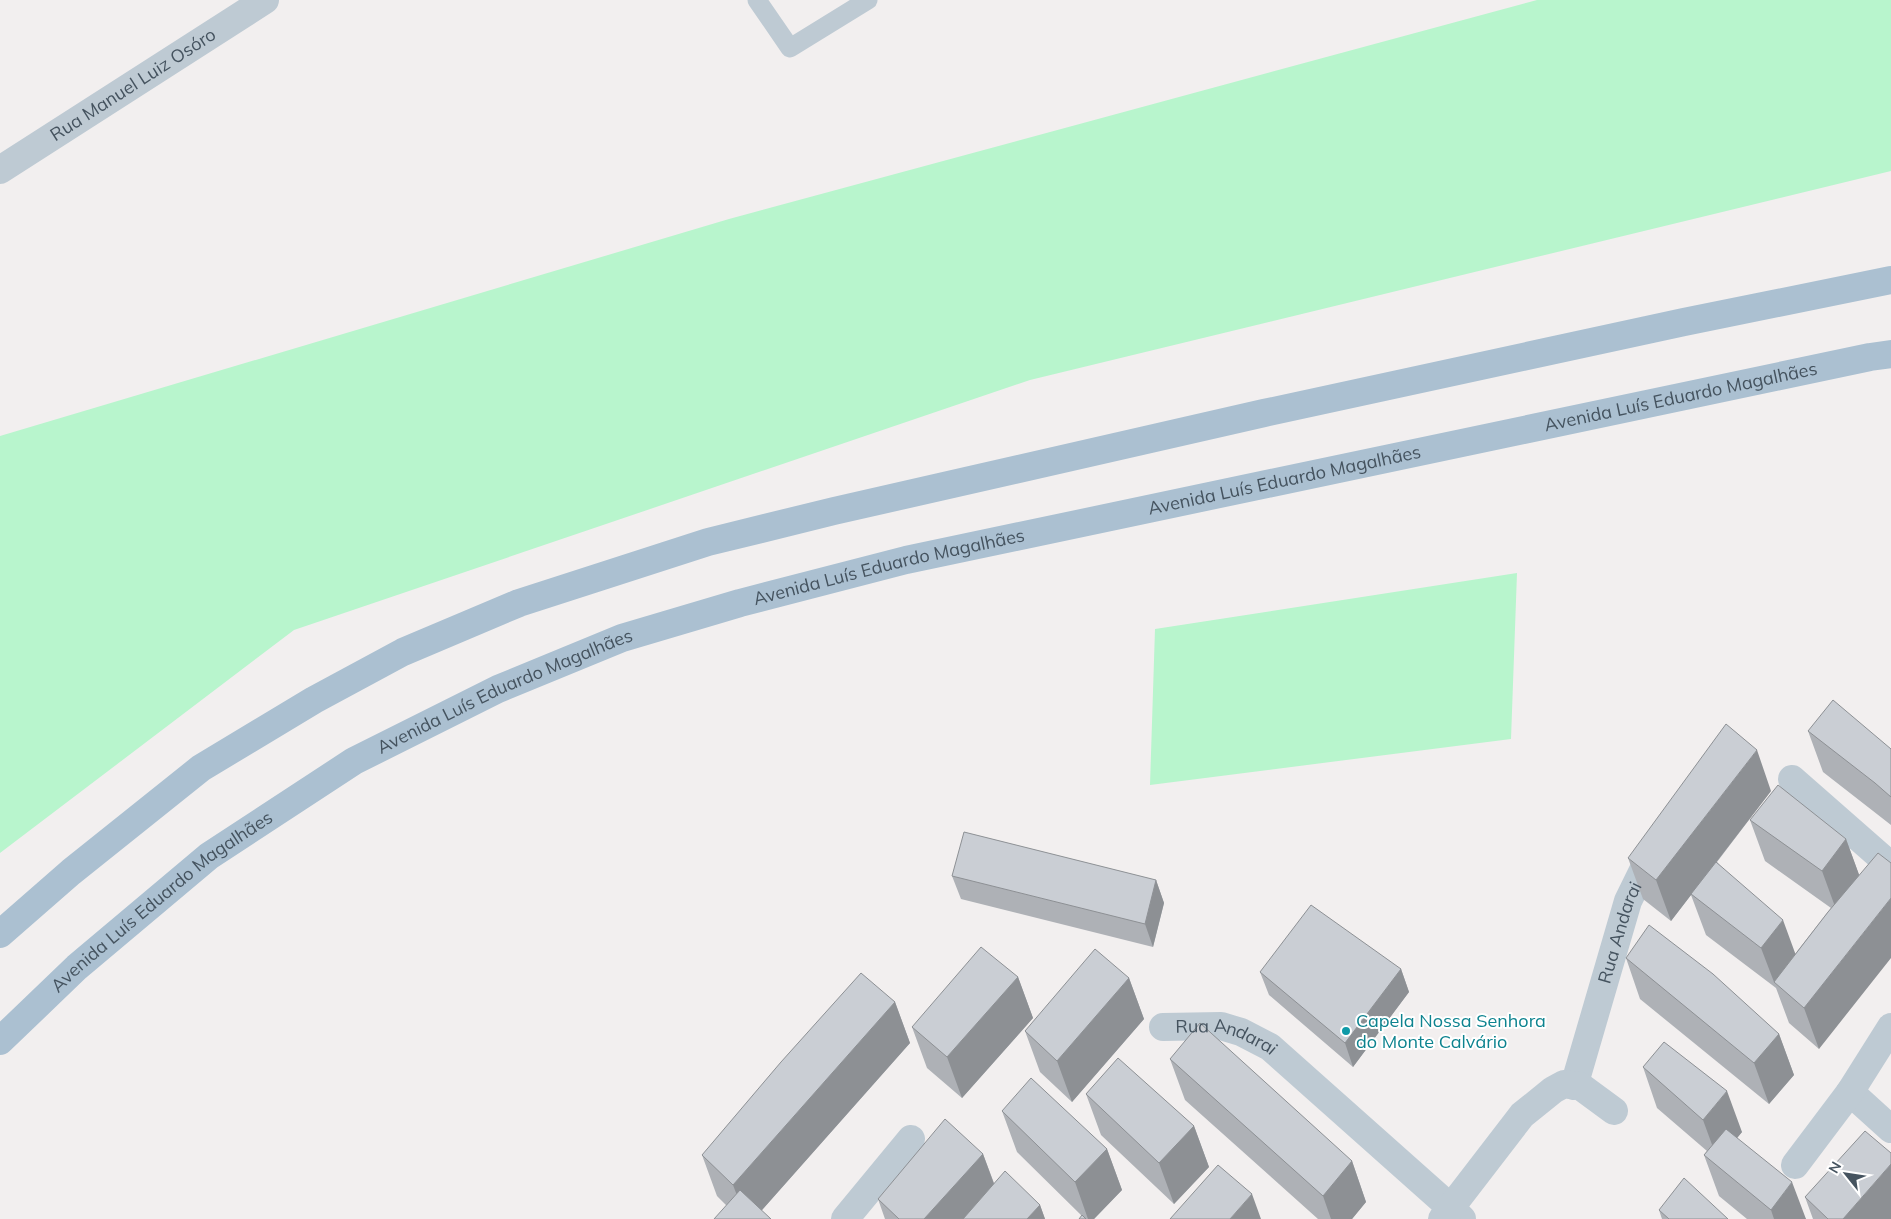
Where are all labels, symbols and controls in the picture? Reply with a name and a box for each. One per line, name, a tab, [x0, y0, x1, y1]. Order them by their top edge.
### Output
street label: Rua Manuel Luiz Osóro	[45, 23, 220, 146]
street label: Avenida Luís Eduardo Magalhães	[1542, 356, 1819, 436]
street label: Avenida Luís Eduardo Magalhães	[1146, 440, 1423, 520]
street label: Avenida Luís Eduardo Magalhães	[751, 523, 1027, 610]
street label: Avenida Luís Eduardo Magalhães	[373, 624, 635, 759]
street label: Avenida Luís Eduardo Magalhães	[46, 805, 277, 997]
street label: Rua Andarai	[1593, 878, 1647, 986]
place label: Capela Nossa Senhora do Monte Calvário	[1356, 1009, 1546, 1053]
street label: Rua Andarai	[1175, 1014, 1283, 1059]
marker: Capela Nossa Senhora do Monte Calvário	[1340, 1025, 1352, 1037]
north arrow	[1821, 1149, 1871, 1199]
text: N	[1824, 1158, 1845, 1177]

